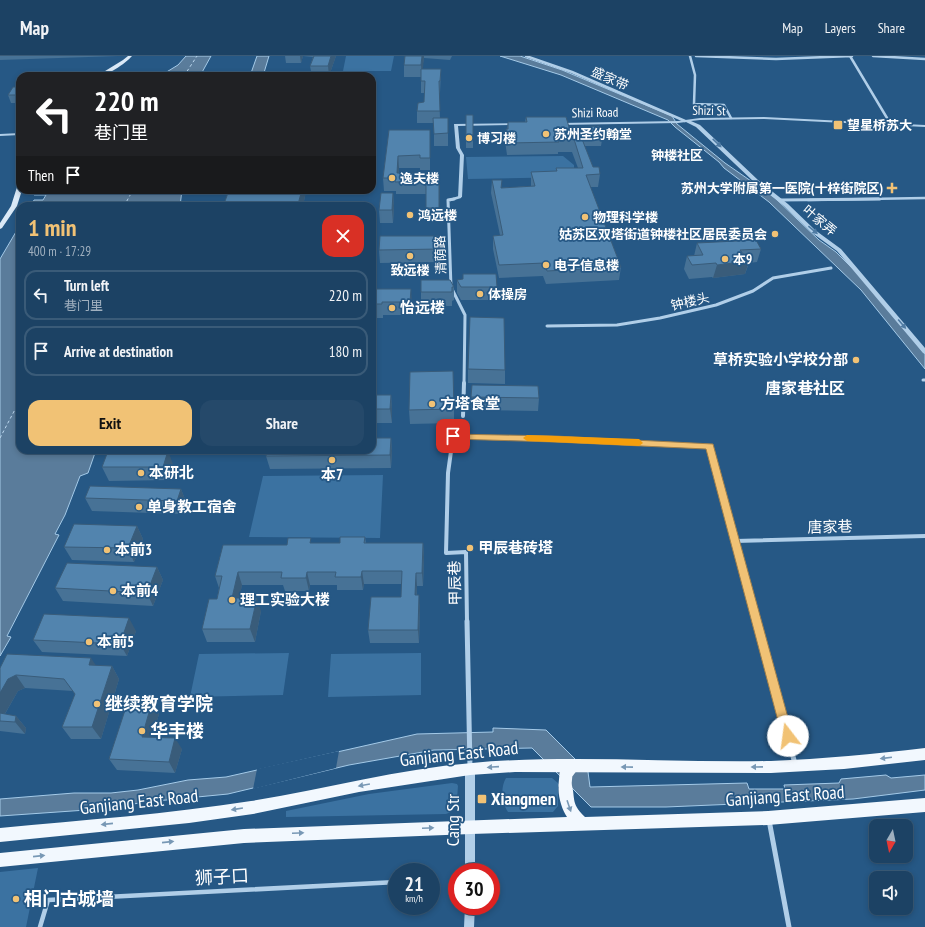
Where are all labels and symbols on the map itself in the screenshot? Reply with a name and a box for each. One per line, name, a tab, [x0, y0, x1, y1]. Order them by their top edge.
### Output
street label: 盛家带	[589, 63, 631, 94]
street label: Shizi St	[692, 102, 726, 119]
street label: Shizi Road	[572, 104, 618, 121]
place label: 望星桥苏大	[847, 117, 912, 134]
marker: 望星桥苏大	[832, 119, 844, 131]
place label: 苏州圣约翰堂	[554, 126, 632, 143]
marker: 苏州圣约翰堂	[541, 129, 551, 139]
place label: 博习楼	[477, 130, 516, 147]
marker: 博习楼	[464, 133, 474, 143]
one-way arrow	[712, 138, 721, 147]
district label: 钟楼社区	[651, 147, 703, 164]
place label: 逸夫楼	[400, 170, 439, 187]
marker: 逸夫楼	[387, 173, 397, 183]
place label: 苏州大学附属第一医院(十梓街院区)	[681, 180, 883, 197]
marker: 苏州大学附属第一医院(十梓街院区)	[886, 182, 898, 194]
street label: 叶家弄	[799, 201, 840, 239]
place label: 鸿远楼	[418, 207, 457, 224]
place label: 物理科学楼	[593, 209, 658, 226]
marker: 鸿远楼	[405, 210, 415, 220]
marker: 物理科学楼	[580, 212, 590, 222]
place label: 姑苏区双塔街道钟楼社区居民委员会	[559, 226, 767, 243]
one-way arrow	[807, 226, 818, 235]
marker: 姑苏区双塔街道钟楼社区居民委员会	[770, 229, 780, 239]
street label: 清荫路	[431, 235, 450, 275]
marker: 致远楼	[405, 251, 415, 261]
place label: 本9	[733, 251, 752, 268]
marker: 本9	[720, 254, 730, 264]
place label: 电子信息楼	[554, 257, 619, 274]
marker: 电子信息楼	[541, 260, 551, 270]
place label: 致远楼	[390, 262, 430, 279]
place label: 体操房	[488, 286, 527, 303]
marker: 体操房	[475, 289, 485, 299]
street label: 钟楼头	[669, 289, 711, 314]
place label: 怡远楼	[400, 298, 445, 317]
marker: 怡远楼	[387, 303, 397, 313]
one-way arrow	[897, 319, 906, 329]
place label: 草桥实验小学校分部	[713, 350, 848, 369]
marker: 草桥实验小学校分部	[851, 355, 861, 365]
district label: 唐家巷社区	[765, 378, 845, 398]
place label: 方塔食堂	[440, 394, 500, 413]
marker: 方塔食堂	[427, 399, 437, 409]
pin	[436, 419, 470, 453]
marker: 本7	[327, 455, 337, 465]
place label: 本研北	[149, 463, 194, 482]
place label: 本7	[321, 465, 343, 484]
marker: 本研北	[136, 468, 146, 478]
place label: 单身教工宿舍	[147, 497, 237, 516]
marker: 单身教工宿舍	[134, 502, 144, 512]
street label: 唐家巷	[807, 517, 853, 536]
place label: 甲辰巷砖塔	[478, 538, 553, 557]
place label: 本前3	[115, 540, 152, 559]
marker: 甲辰巷砖塔	[465, 543, 475, 553]
marker: 本前3	[102, 545, 112, 555]
street label: 甲辰巷	[445, 560, 464, 606]
place label: 本前4	[121, 581, 158, 600]
marker: 本前4	[108, 586, 118, 596]
place label: 理工实验大楼	[240, 590, 330, 609]
marker: 理工实验大楼	[227, 595, 237, 605]
place label: 本前5	[97, 632, 134, 651]
marker: 本前5	[84, 637, 94, 647]
place label: 继续教育学院	[105, 692, 213, 715]
marker: 继续教育学院	[92, 699, 102, 709]
position arrow	[767, 715, 809, 757]
place label: 华丰楼	[150, 719, 204, 742]
marker: 华丰楼	[137, 726, 147, 736]
street label: Ganjiang East Road	[399, 736, 519, 771]
one-way arrow	[880, 755, 892, 762]
one-way arrow	[487, 764, 499, 771]
one-way arrow	[620, 764, 633, 770]
one-way arrow	[750, 764, 763, 770]
street label: Ganjiang East Road	[725, 780, 845, 811]
one-way arrow	[358, 782, 370, 788]
street label: Ganjiang East Road	[79, 784, 199, 819]
place label: Xiangmen	[491, 787, 556, 810]
marker: Xiangmen	[476, 793, 488, 805]
street label: Cang Str	[441, 794, 464, 846]
one-way arrow	[566, 801, 572, 813]
one-way arrow	[230, 806, 243, 812]
north arrow	[869, 819, 913, 863]
one-way arrow	[101, 821, 113, 828]
one-way arrow	[422, 825, 434, 832]
one-way arrow	[292, 830, 304, 837]
one-way arrow	[162, 839, 174, 846]
one-way arrow	[33, 853, 45, 859]
speed limit sign: 30	[448, 863, 500, 915]
street label: 狮子口	[194, 864, 250, 889]
place label: 相门古城墙	[24, 887, 114, 910]
marker: 相门古城墙	[11, 894, 21, 904]

